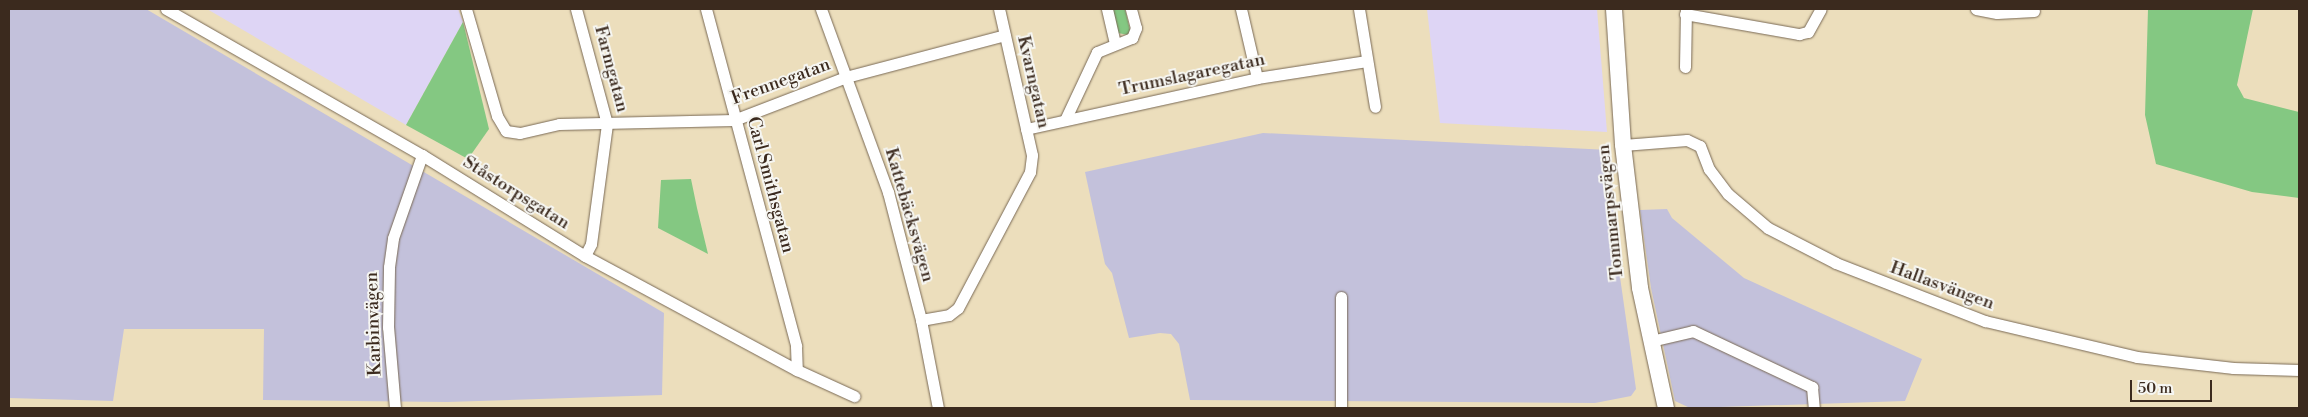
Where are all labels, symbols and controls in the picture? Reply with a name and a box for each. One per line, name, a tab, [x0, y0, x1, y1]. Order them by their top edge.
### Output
street label: Farmgatan	[589, 23, 633, 115]
street label: Kvarngatan	[1012, 34, 1054, 130]
street label: Trumslagaregatan	[1117, 49, 1267, 101]
street label: Frennegatan	[729, 54, 833, 110]
street label: Carl Smithsgatan	[741, 115, 799, 255]
street label: Tommarpsvägen	[1593, 143, 1629, 281]
street label: Kattebäcksvägen	[880, 146, 938, 284]
street label: Ståstorpsgatan	[459, 152, 573, 234]
street label: Hallasvängen	[1887, 257, 1997, 315]
street label: Karbinvägen	[361, 272, 387, 376]
scale bar	[2133, 370, 2216, 402]
text: 50 m	[2138, 379, 2172, 398]

